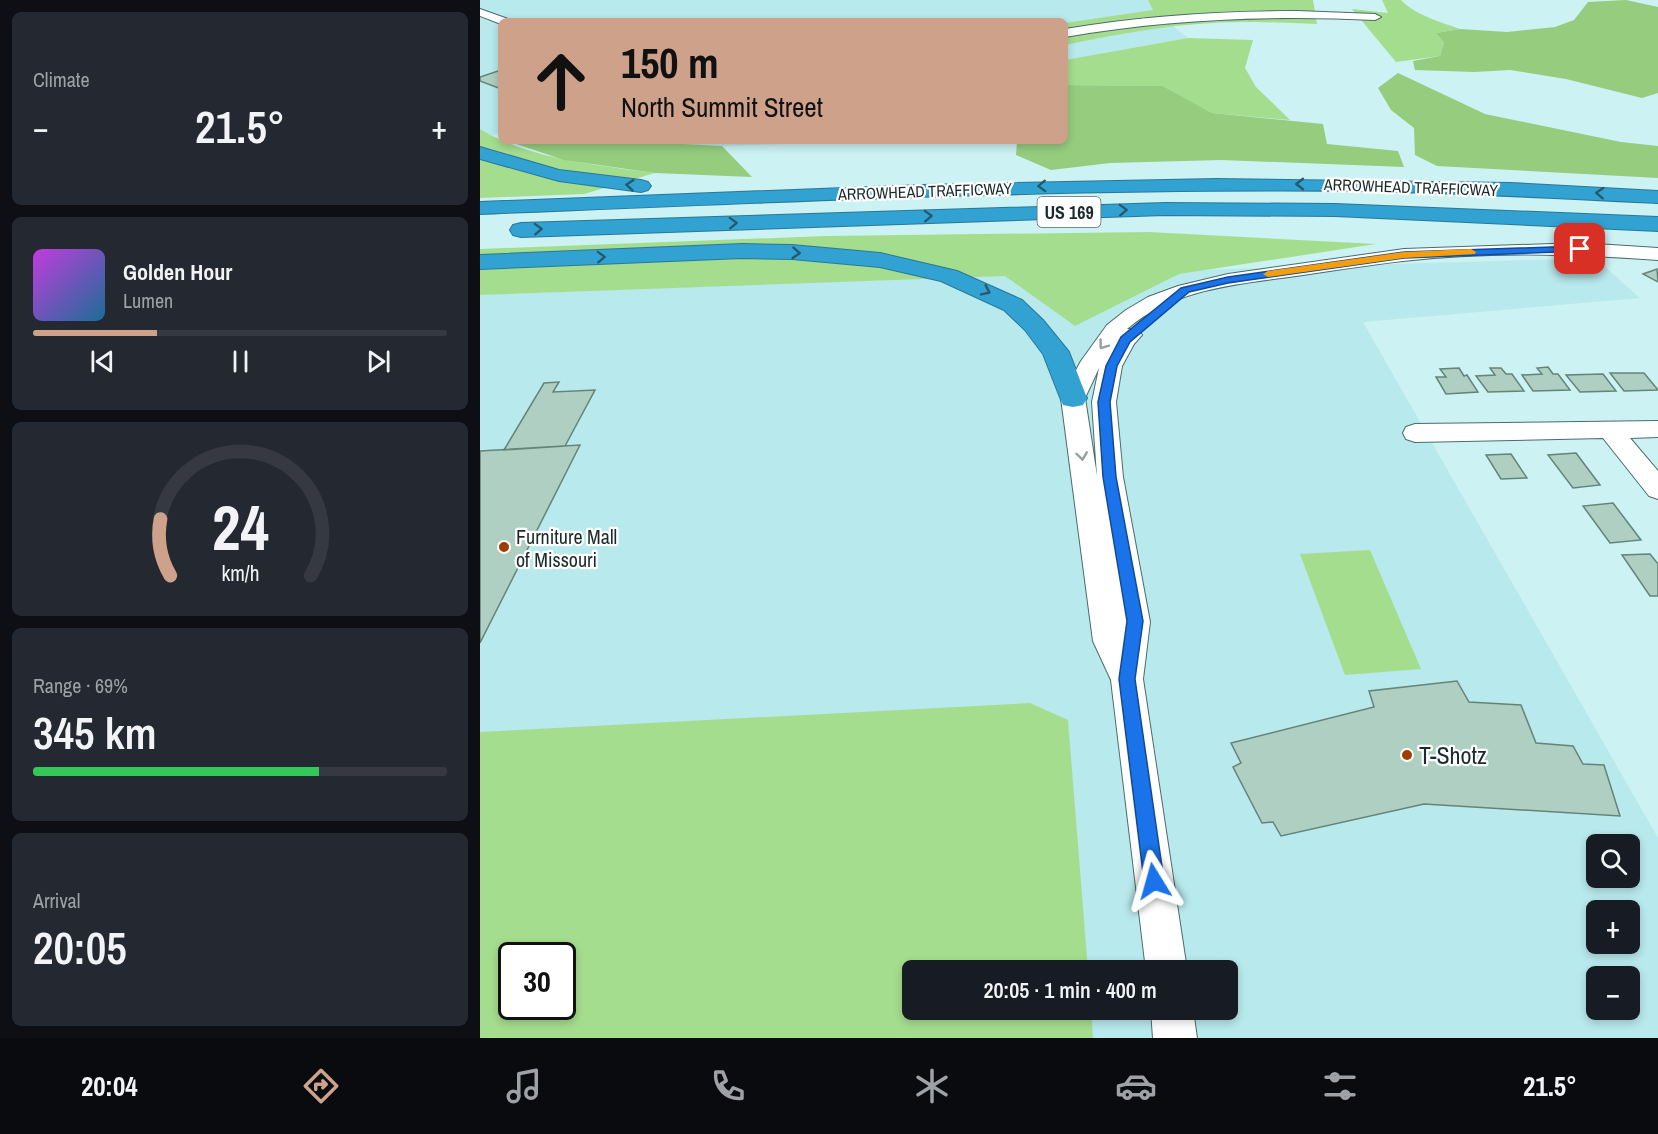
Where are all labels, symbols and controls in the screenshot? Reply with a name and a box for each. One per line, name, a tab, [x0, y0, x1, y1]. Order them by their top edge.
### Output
text: 150 m	[621, 35, 719, 91]
icon: ahead	[522, 42, 600, 120]
text: Climate	[33, 66, 90, 93]
text: North Summit Street	[621, 89, 823, 125]
text: 21.5°	[195, 96, 285, 157]
text: −	[33, 105, 49, 149]
text: +	[431, 105, 447, 149]
street label: ARROWHEAD TRAFFICWAY	[1323, 173, 1499, 201]
street label: ARROWHEAD TRAFFICWAY	[837, 177, 1013, 205]
one-way arrow	[1295, 178, 1304, 190]
one-way arrow	[625, 179, 634, 192]
one-way arrow	[1037, 180, 1046, 193]
one-way arrow	[1595, 187, 1604, 200]
road number: US 169	[1038, 197, 1100, 227]
one-way arrow	[1119, 204, 1128, 217]
one-way arrow	[924, 210, 933, 223]
one-way arrow	[729, 216, 738, 229]
one-way arrow	[534, 223, 543, 235]
pin	[1554, 223, 1605, 274]
icon: arrive	[1563, 232, 1596, 265]
one-way arrow	[792, 246, 801, 259]
one-way arrow	[597, 251, 606, 264]
text: Golden Hour	[123, 257, 232, 287]
one-way arrow	[979, 284, 990, 296]
text: Lumen	[123, 287, 173, 314]
one-way arrow	[1100, 338, 1111, 349]
icon: previous	[86, 345, 119, 378]
icon: pause	[224, 345, 257, 378]
icon: next	[362, 345, 395, 378]
one-way arrow	[1075, 452, 1087, 461]
text: 24	[212, 485, 268, 569]
place label: Furniture Mall of Missouri	[516, 523, 617, 573]
marker: Furniture Mall of Missouri	[497, 540, 511, 554]
text: km/h	[221, 559, 259, 588]
text: Range · 69%	[33, 672, 128, 699]
text: 345 km	[33, 702, 157, 763]
place label: T-Shotz	[1419, 739, 1487, 771]
marker: T-Shotz	[1400, 748, 1414, 762]
map controls	[1586, 834, 1640, 1020]
button: search	[1586, 834, 1640, 888]
position arrow	[1122, 849, 1186, 913]
text: Arrival	[33, 887, 80, 914]
button: +	[1586, 900, 1640, 954]
text: 20:05	[33, 917, 127, 978]
speed limit sign: 30	[498, 942, 576, 1020]
button: −	[1586, 966, 1640, 1020]
text: 20:05 · 1 min · 400 m	[983, 975, 1157, 1005]
icon: directions	[300, 1065, 342, 1107]
icon: music	[503, 1065, 545, 1107]
icon: phone	[707, 1065, 749, 1107]
icon: climate	[911, 1065, 953, 1107]
icon: car	[1115, 1065, 1157, 1107]
icon: filters	[1319, 1065, 1361, 1107]
text: 20:04	[81, 1068, 138, 1104]
text: 21.5°	[1523, 1068, 1577, 1104]

